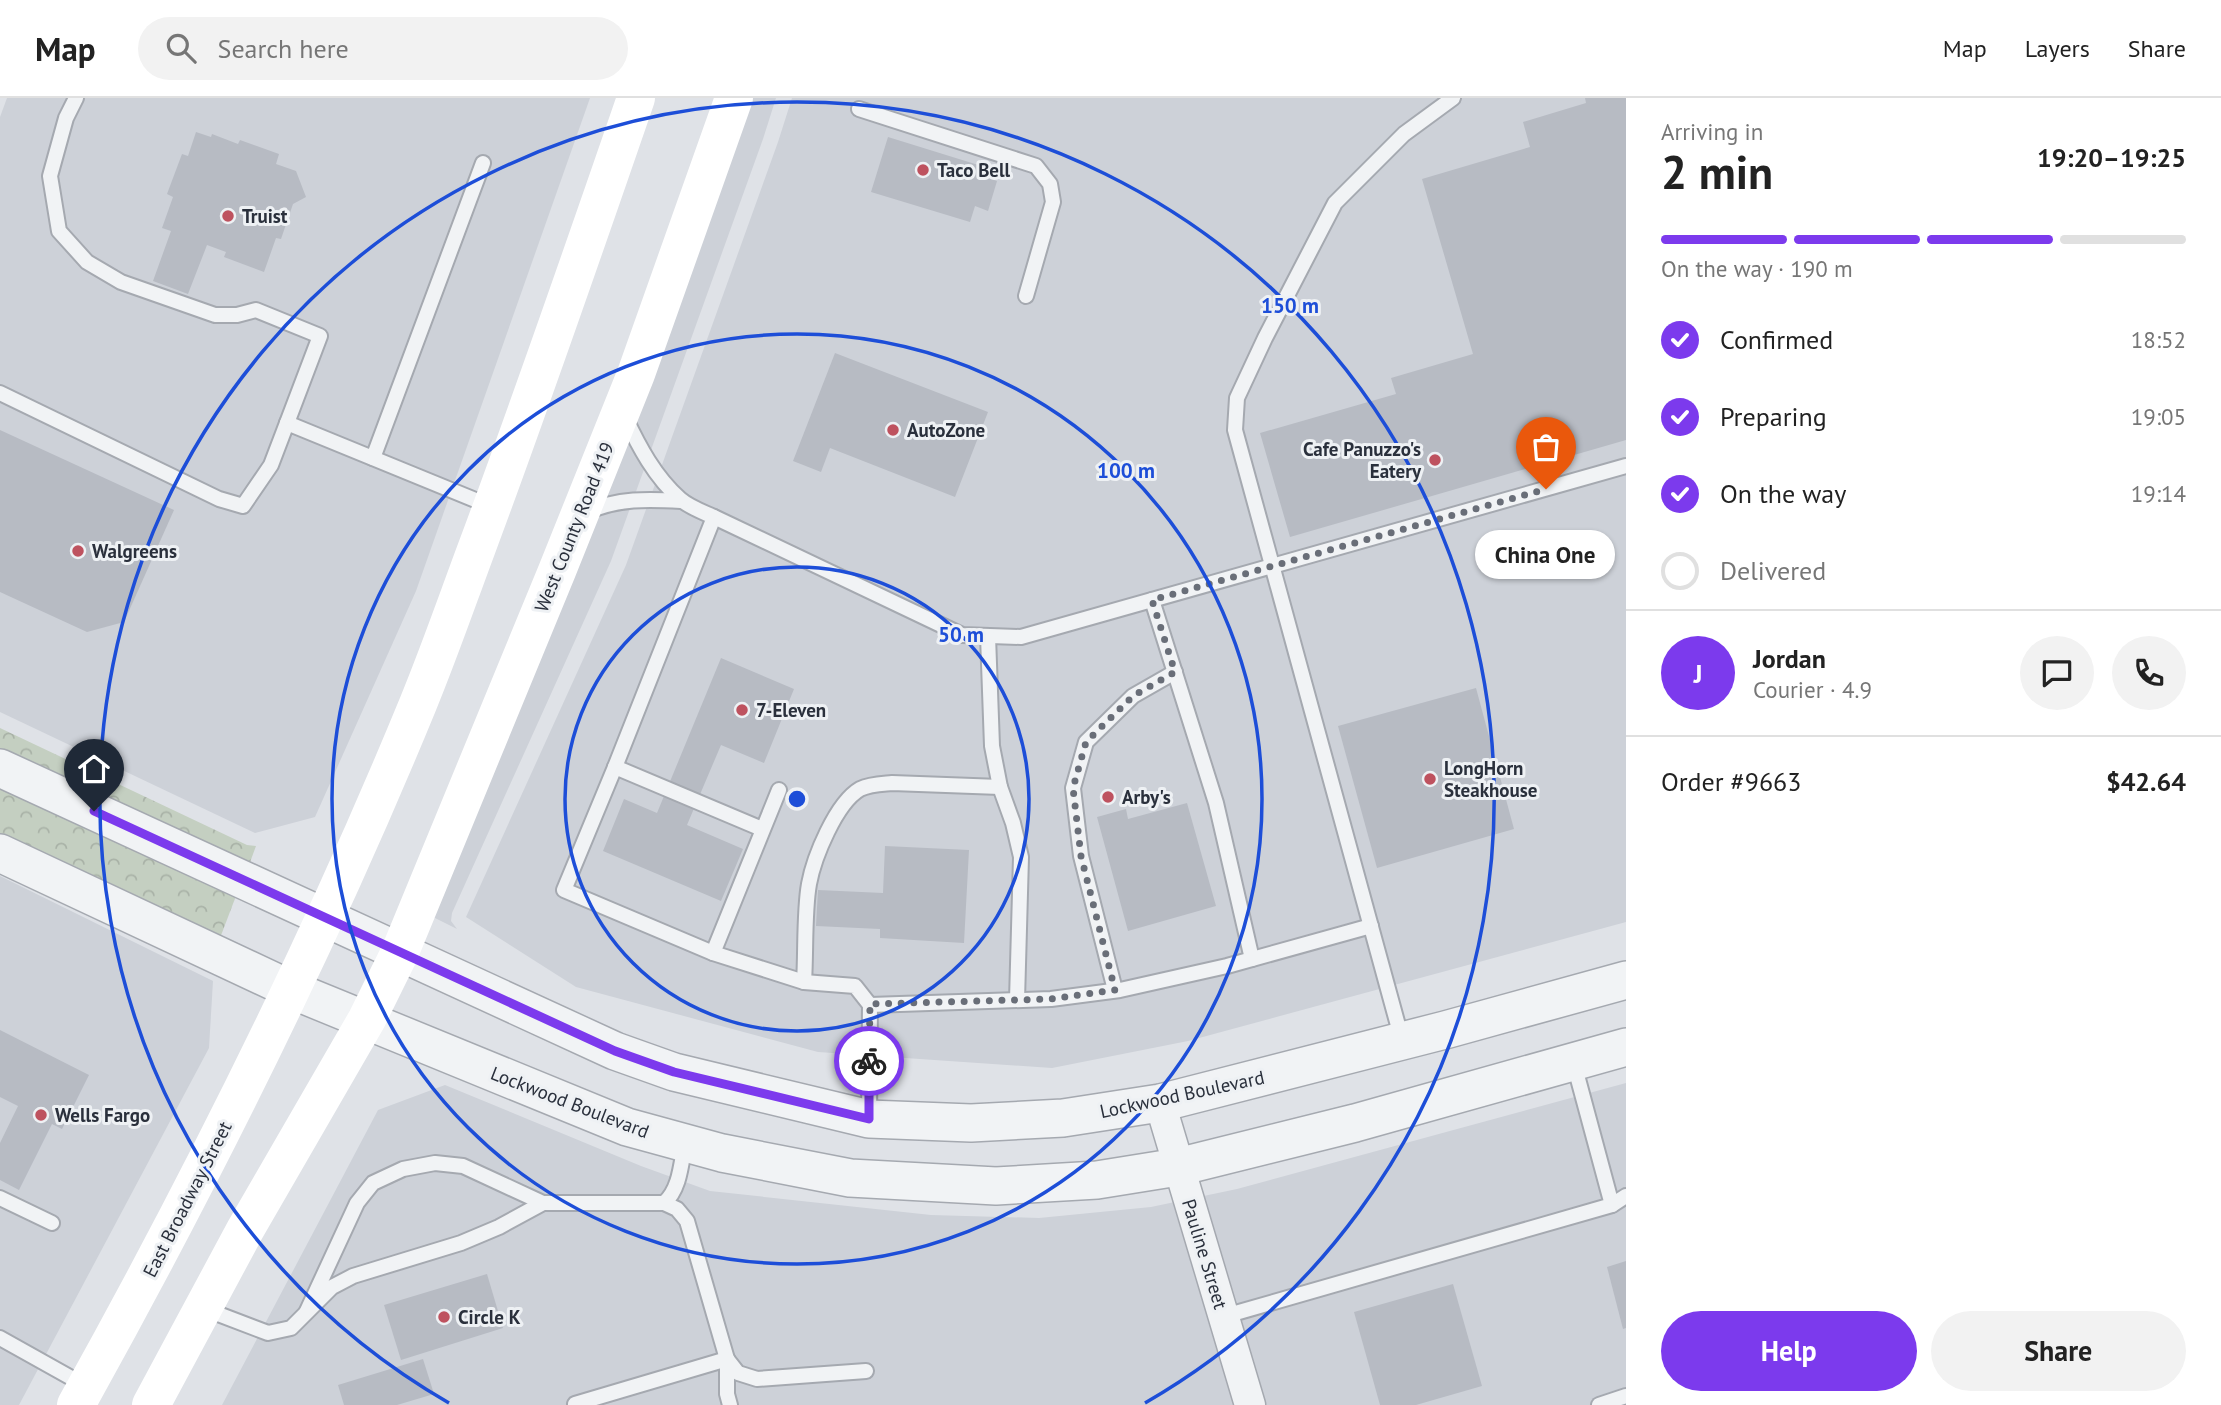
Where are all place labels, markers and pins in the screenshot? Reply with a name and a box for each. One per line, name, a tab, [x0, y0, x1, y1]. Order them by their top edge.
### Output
place label: Taco Bell	[937, 158, 1011, 182]
marker: Taco Bell	[915, 162, 931, 178]
place label: Truist	[242, 204, 288, 228]
marker: Truist	[220, 208, 236, 224]
pin	[1516, 417, 1576, 489]
place label: AutoZone	[907, 418, 985, 442]
marker: AutoZone	[885, 422, 901, 438]
place label: Cafe Panuzzo's Eatery	[1303, 437, 1422, 483]
marker: Cafe Panuzzo's Eatery	[1427, 452, 1443, 468]
callout: China One	[1476, 531, 1616, 580]
place label: Walgreens	[92, 539, 177, 563]
marker: Walgreens	[70, 543, 86, 559]
place label: 7-Eleven	[756, 698, 826, 722]
marker: 7-Eleven	[734, 702, 750, 718]
pin	[64, 739, 124, 811]
place label: LongHorn Steakhouse	[1444, 756, 1537, 802]
marker: LongHorn Steakhouse	[1422, 771, 1438, 787]
place label: Arby's	[1122, 785, 1171, 809]
centre of rings	[785, 787, 809, 811]
marker: Arby's	[1100, 789, 1116, 805]
place label: Wells Fargo	[55, 1103, 150, 1127]
marker: Wells Fargo	[33, 1107, 49, 1123]
place label: Circle K	[458, 1305, 521, 1329]
marker: Circle K	[436, 1309, 452, 1325]

